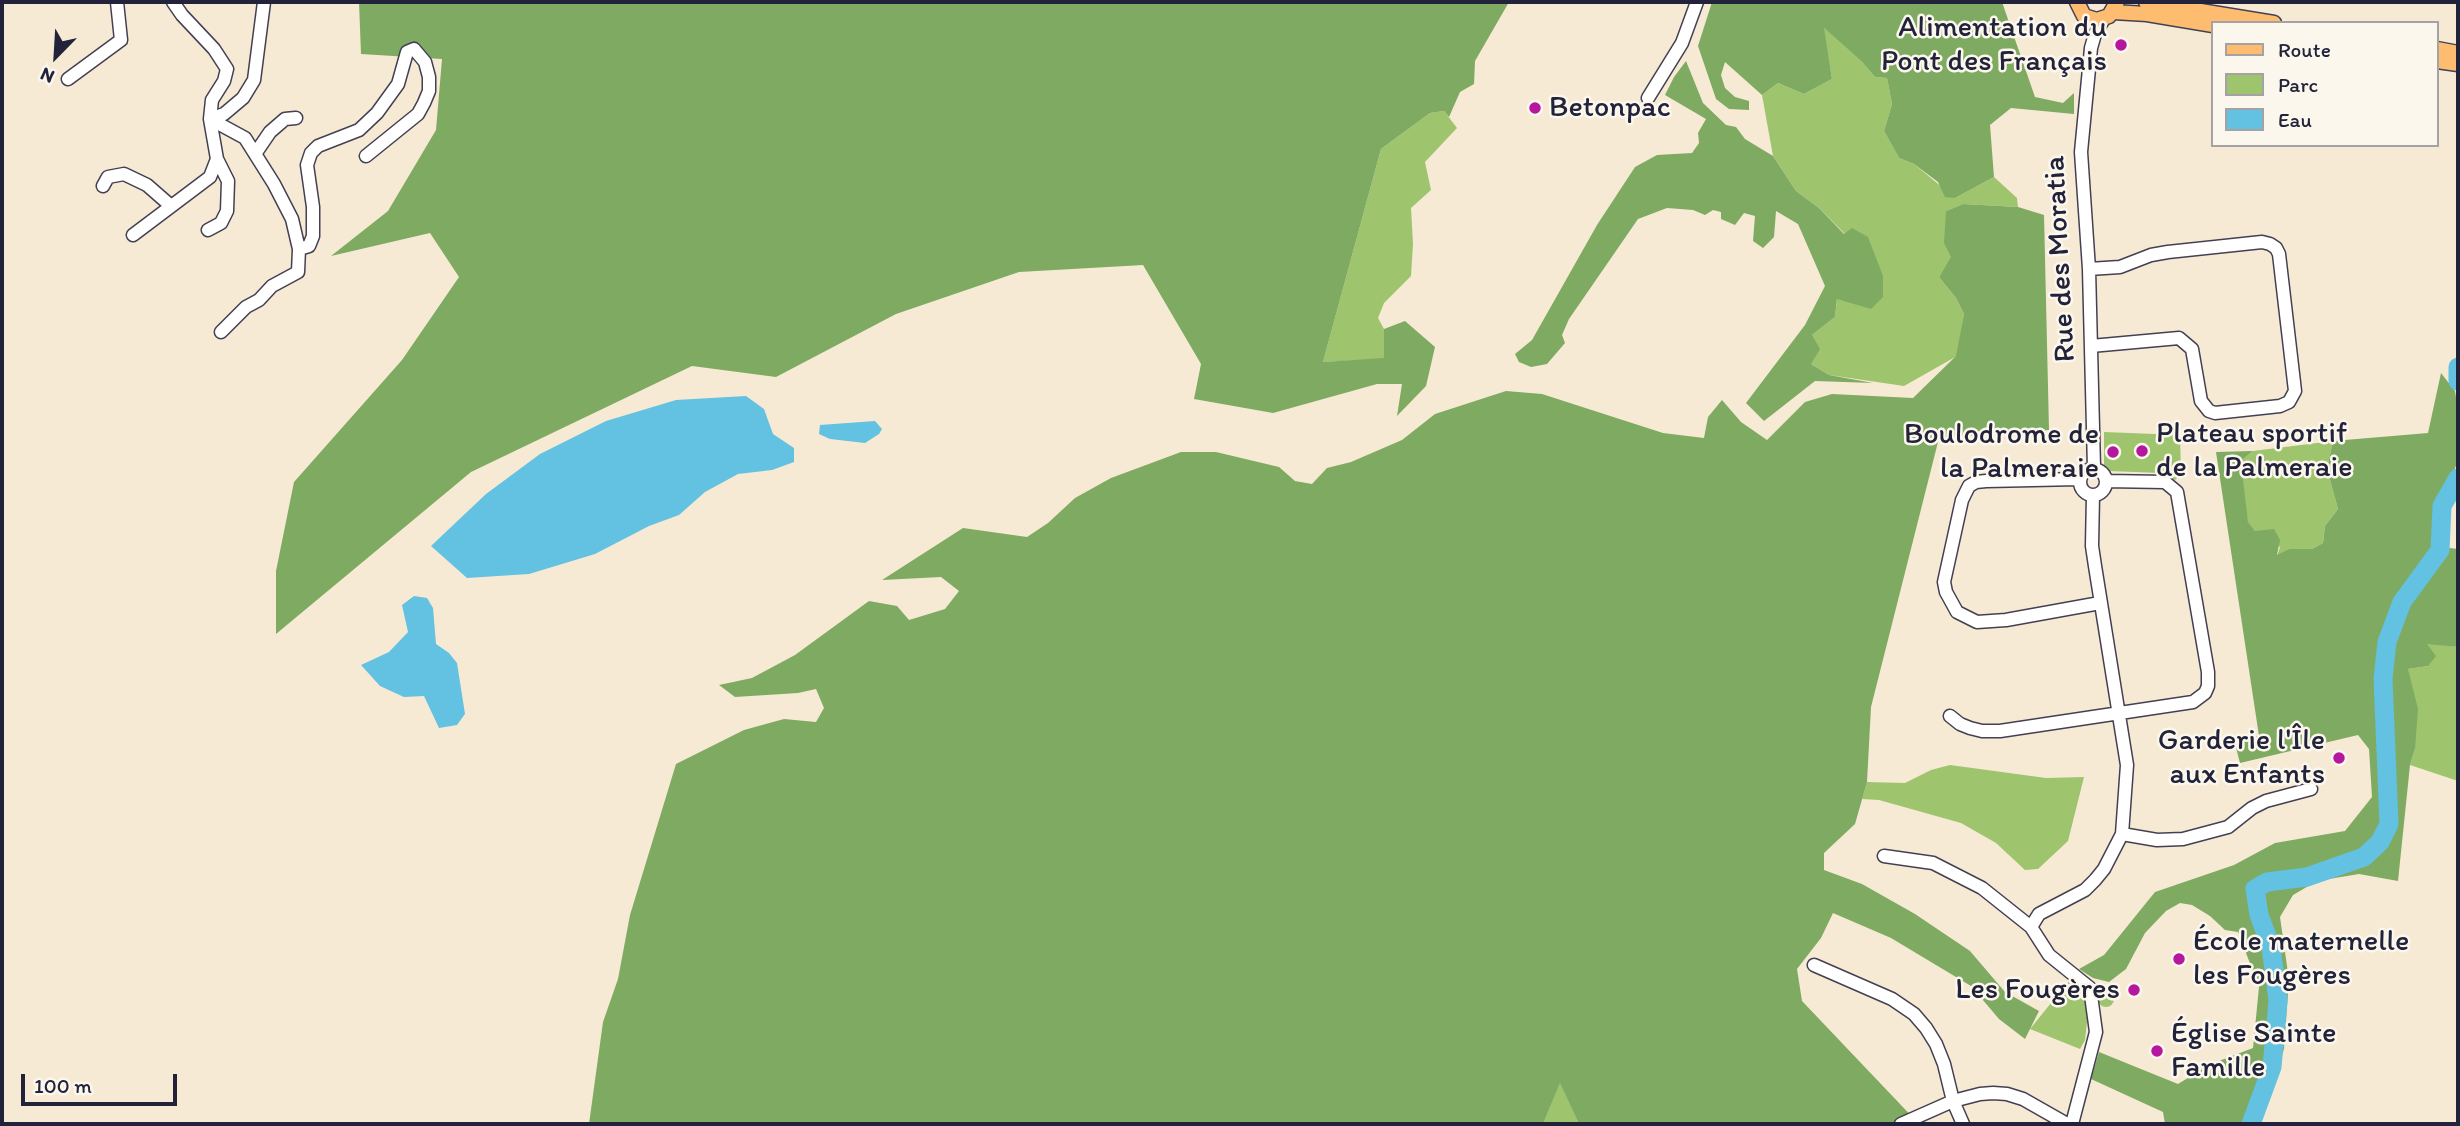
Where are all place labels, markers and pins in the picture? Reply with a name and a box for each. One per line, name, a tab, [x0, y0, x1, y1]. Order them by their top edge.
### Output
place label: Alimentation du Pont des Français	[1881, 10, 2107, 80]
marker: Alimentation du Pont des Français	[2113, 37, 2129, 53]
place label: Betonpac	[1549, 90, 1671, 126]
marker: Betonpac	[1527, 100, 1543, 116]
place label: Plateau sportif de la Palmeraie	[2156, 416, 2352, 486]
place label: Boulodrome de la Palmeraie	[1904, 417, 2099, 488]
marker: Plateau sportif de la Palmeraie	[2134, 443, 2150, 459]
marker: Boulodrome de la Palmeraie	[2105, 444, 2121, 460]
place label: Garderie l'Île aux Enfants	[2158, 723, 2325, 794]
marker: Garderie l'Île aux Enfants	[2331, 750, 2347, 766]
place label: École maternelle les Fougères	[2193, 924, 2409, 995]
marker: École maternelle les Fougères	[2171, 951, 2187, 967]
place label: Les Fougères	[1955, 972, 2120, 1008]
marker: Les Fougères	[2126, 982, 2142, 998]
place label: Église Sainte Famille	[2171, 1016, 2336, 1086]
marker: Église Sainte Famille	[2149, 1043, 2165, 1059]

